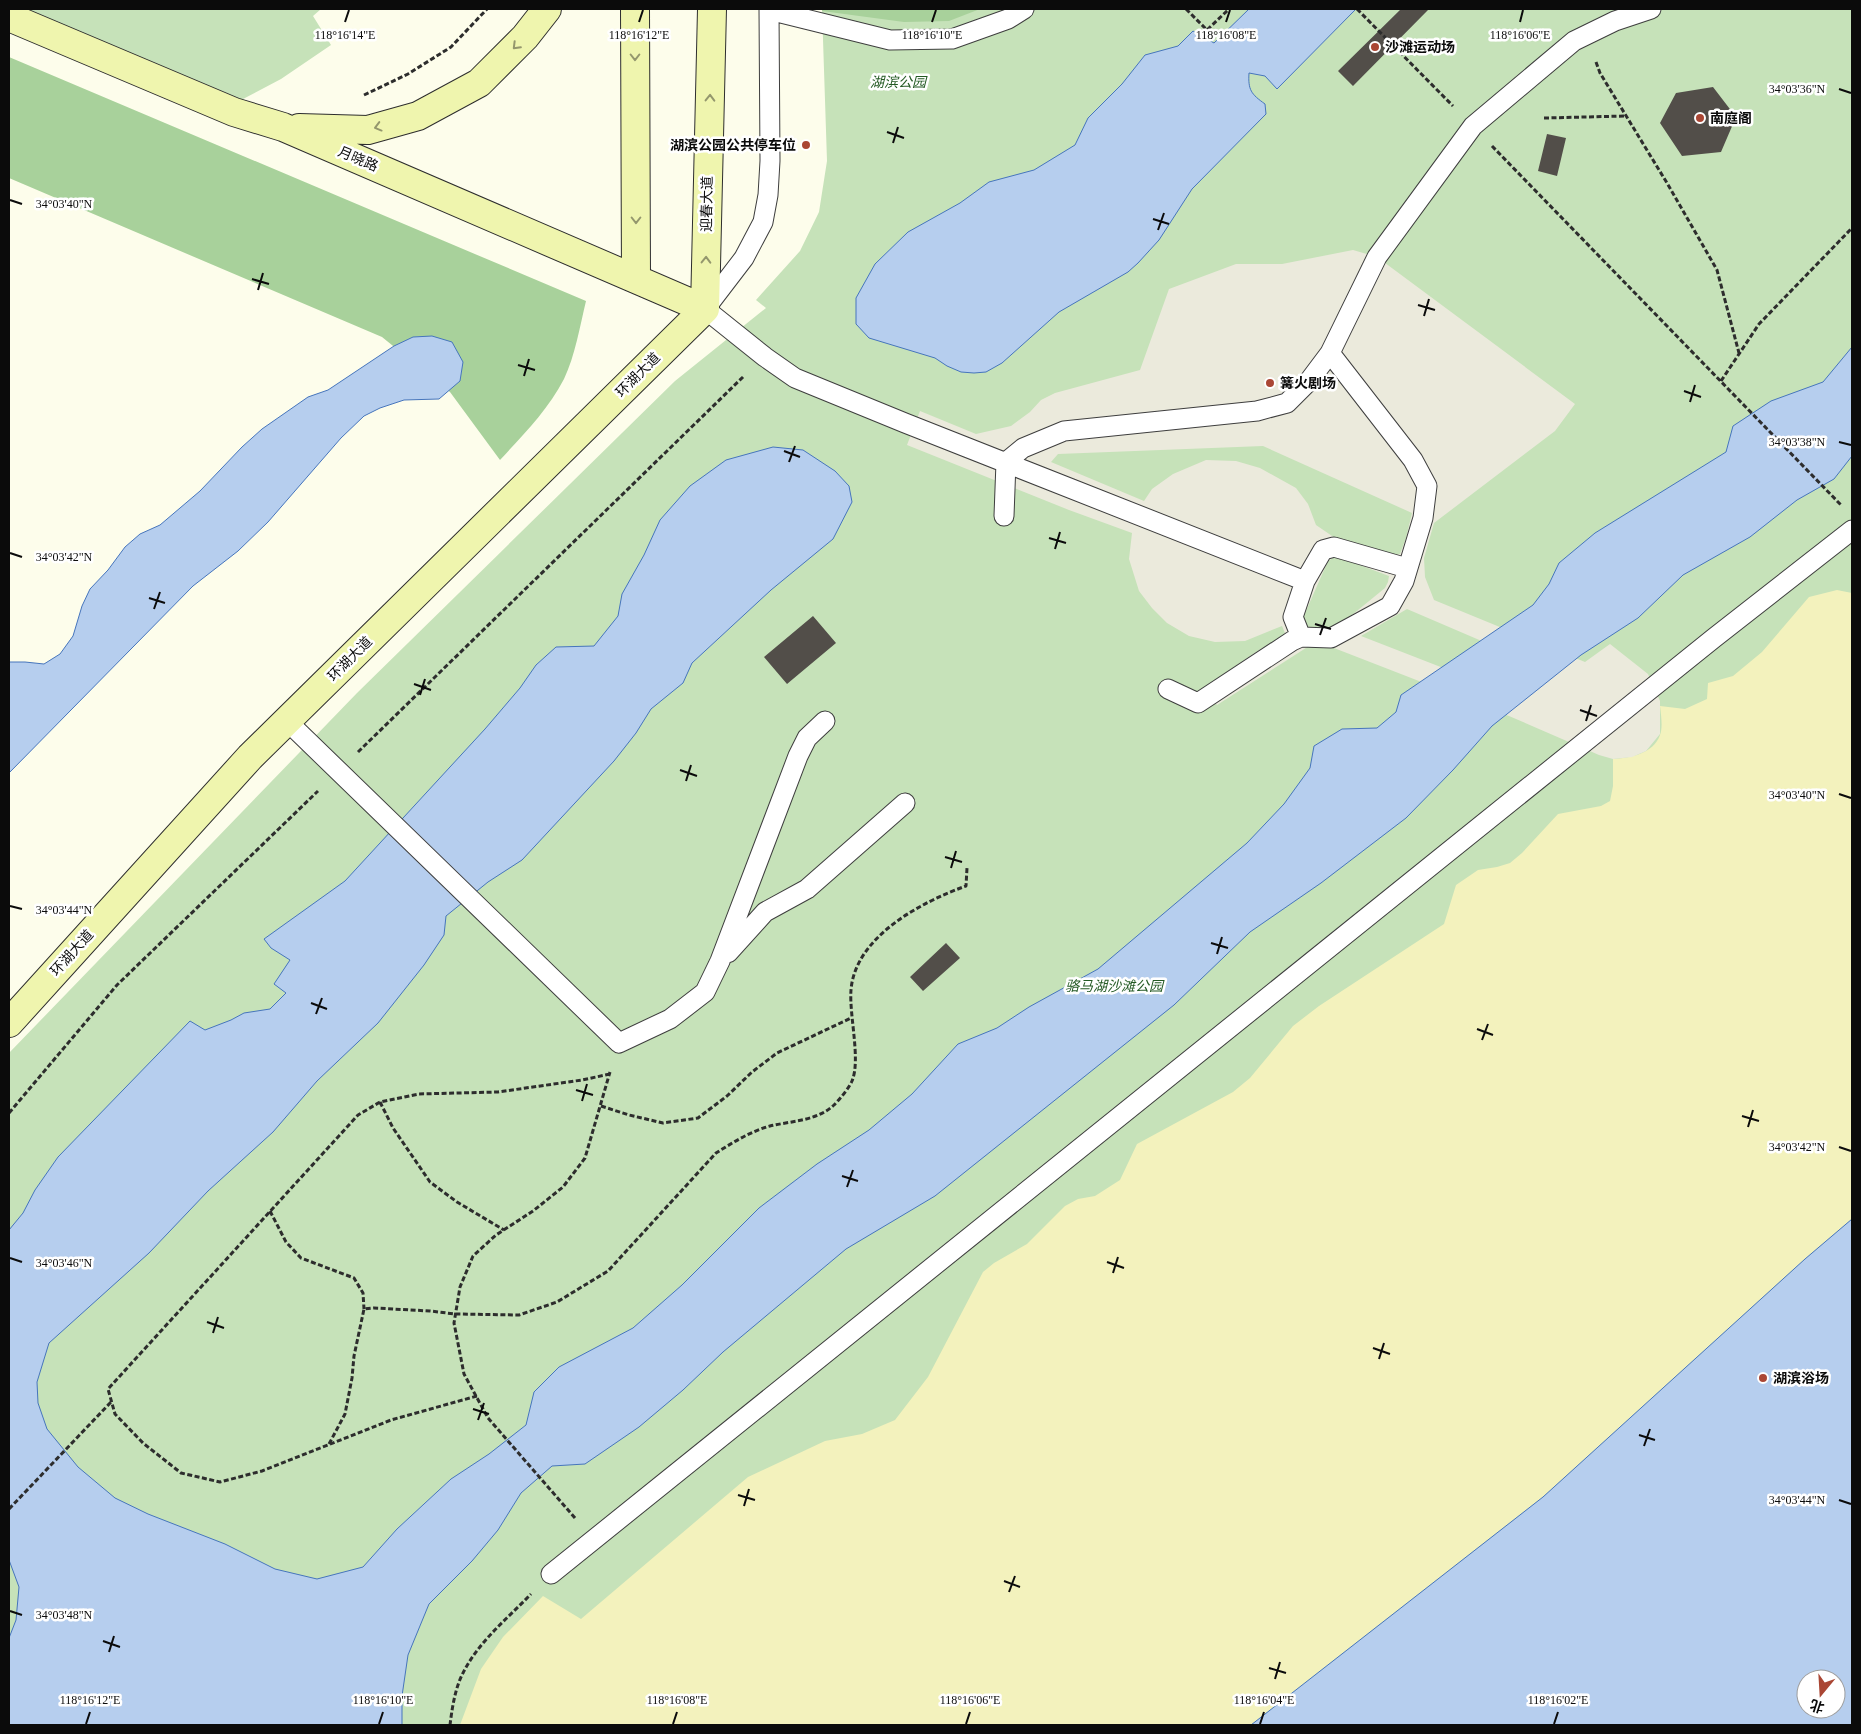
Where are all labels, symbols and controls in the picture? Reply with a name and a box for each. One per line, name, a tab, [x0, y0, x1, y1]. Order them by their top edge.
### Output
text: 118°16'14"E	[315, 28, 375, 42]
text: 118°16'12"E	[609, 28, 669, 42]
text: 118°16'10"E	[902, 28, 962, 42]
text: 118°16'08"E	[1196, 28, 1256, 42]
text: 118°16'06"E	[1490, 28, 1550, 42]
place label: 沙滩运动场	[1385, 39, 1455, 55]
one-way arrow	[513, 40, 522, 49]
marker: 沙滩运动场	[1369, 41, 1381, 53]
one-way arrow	[630, 54, 640, 62]
park label: 湖滨公园	[870, 75, 928, 90]
text: 34°03'36"N	[1769, 82, 1826, 96]
one-way arrow	[704, 93, 715, 101]
place label: 南庭阁	[1710, 111, 1752, 126]
marker: 南庭阁	[1694, 112, 1706, 124]
one-way arrow	[375, 121, 383, 131]
place label: 湖滨公园公共停车位	[670, 137, 796, 153]
marker: 湖滨公园公共停车位	[800, 139, 812, 151]
street label: 月晓路	[336, 144, 380, 174]
street label: 迎春大道	[699, 176, 715, 232]
text: 34°03'40"N	[36, 197, 93, 211]
one-way arrow	[631, 216, 641, 224]
one-way arrow	[701, 256, 711, 264]
street label: 环湖大道	[613, 350, 663, 400]
place label: 篝火剧场	[1280, 375, 1336, 391]
marker: 篝火剧场	[1264, 377, 1276, 389]
text: 34°03'38"N	[1769, 435, 1826, 449]
text: 34°03'42"N	[36, 550, 93, 564]
street label: 环湖大道	[325, 634, 375, 684]
text: 34°03'40"N	[1769, 788, 1826, 802]
text: 34°03'44"N	[36, 903, 93, 917]
street label: 环湖大道	[48, 927, 96, 979]
park label: 骆马湖沙滩公园	[1065, 979, 1165, 994]
text: 34°03'42"N	[1769, 1140, 1826, 1154]
text: 34°03'46"N	[36, 1256, 93, 1270]
place label: 湖滨浴场	[1773, 1370, 1829, 1386]
marker: 湖滨浴场	[1757, 1372, 1769, 1384]
text: 34°03'44"N	[1769, 1493, 1826, 1507]
text: 34°03'48"N	[36, 1608, 93, 1622]
north arrow	[1796, 1669, 1846, 1719]
text: 118°16'12"E	[60, 1693, 120, 1707]
text: 118°16'10"E	[353, 1693, 413, 1707]
text: 118°16'08"E	[647, 1693, 707, 1707]
text: 118°16'06"E	[940, 1693, 1000, 1707]
text: 118°16'04"E	[1234, 1693, 1294, 1707]
text: 118°16'02"E	[1528, 1693, 1588, 1707]
text: 北	[1808, 1697, 1826, 1715]

